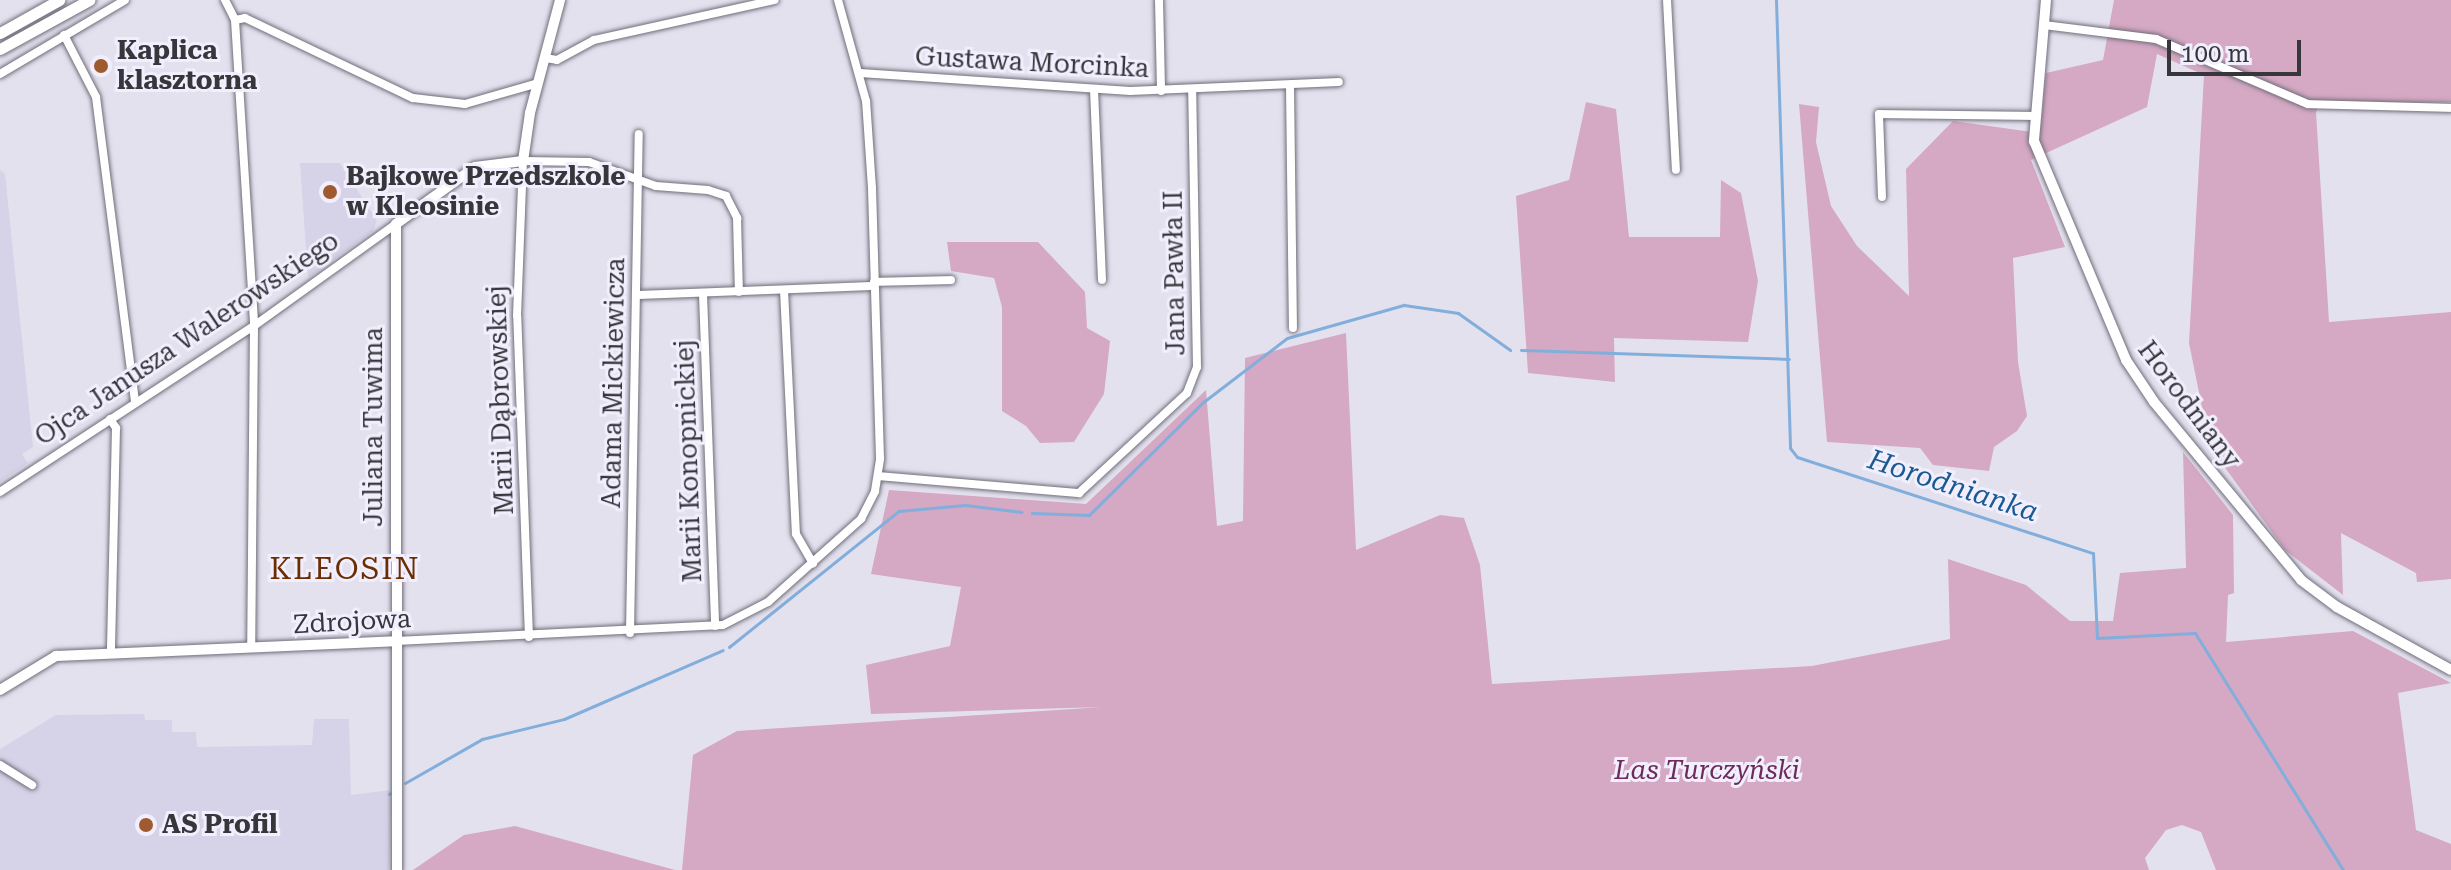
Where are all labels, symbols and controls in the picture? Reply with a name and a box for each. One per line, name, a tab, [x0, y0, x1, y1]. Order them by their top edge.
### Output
scale bar	[2171, 24, 2305, 74]
place label: Kaplica klasztorna	[117, 35, 257, 96]
text: 100 m	[2181, 40, 2249, 68]
street label: Gustawa Morcinka	[914, 41, 1150, 85]
marker: Kaplica klasztorna	[92, 57, 110, 75]
place label: Bajkowe Przedszkole w Kleosinie	[346, 161, 626, 222]
marker: Bajkowe Przedszkole w Kleosinie	[321, 183, 339, 201]
street label: Jana Pawła II	[1158, 190, 1192, 356]
street label: Ojca Janusza Walerowskiego	[29, 225, 345, 453]
street label: Adama Mickiewicza	[596, 258, 632, 508]
street label: Marii Dąbrowskiej	[481, 285, 521, 515]
street label: Juliana Tuwima	[358, 327, 390, 527]
street label: Horodniany	[2131, 335, 2247, 475]
street label: Marii Konopnickiej	[669, 339, 709, 583]
water label: Horodnianka	[1864, 443, 2042, 529]
district label: KLEOSIN	[270, 551, 420, 587]
street label: Zdrojowa	[292, 603, 412, 641]
park label: Las Turczyński	[1614, 755, 1800, 787]
place label: AS Profil	[162, 809, 278, 841]
marker: AS Profil	[137, 816, 155, 834]

